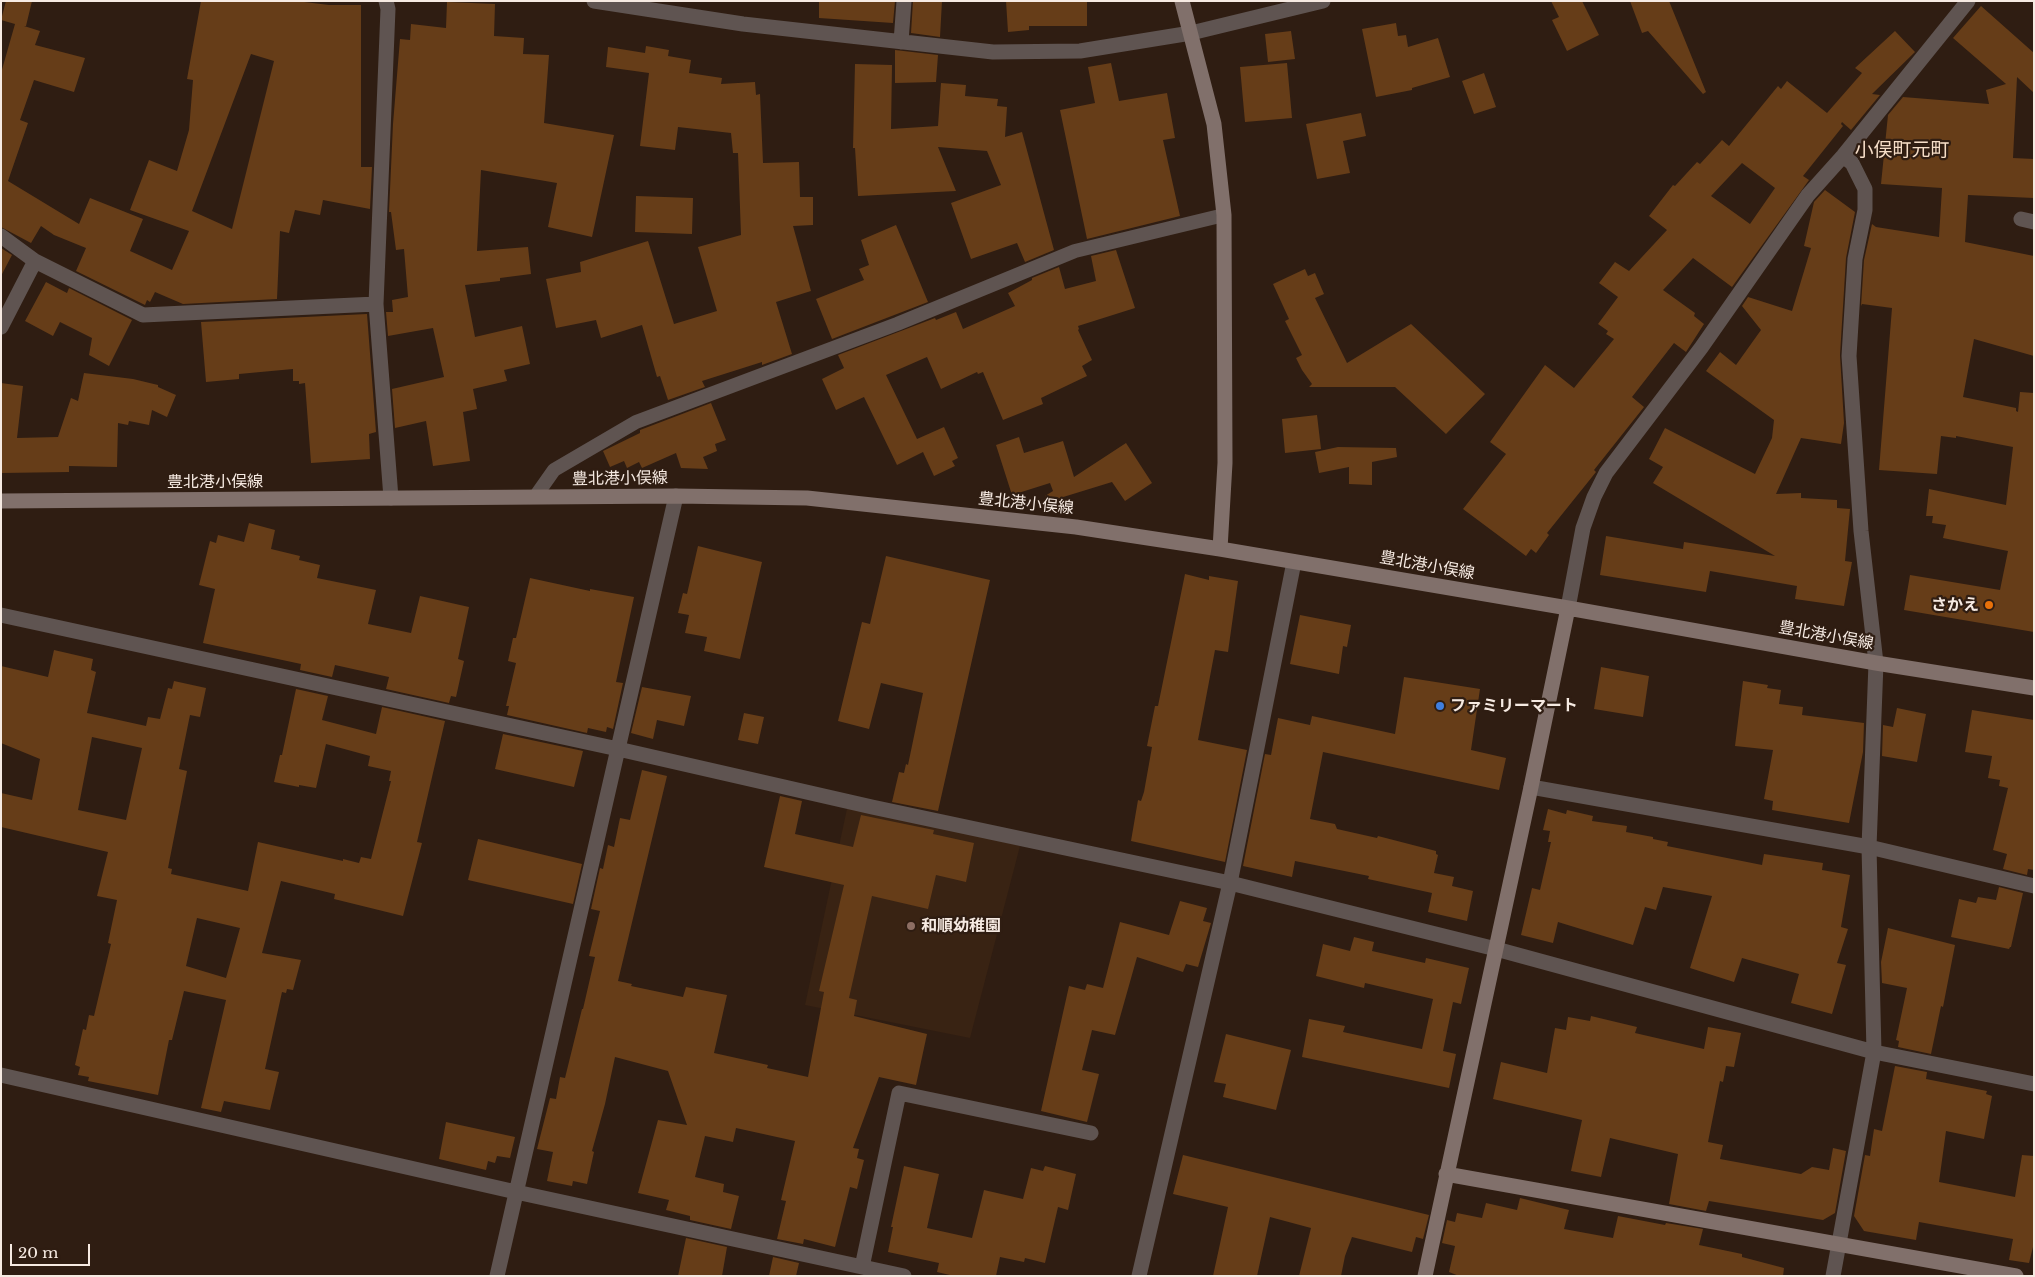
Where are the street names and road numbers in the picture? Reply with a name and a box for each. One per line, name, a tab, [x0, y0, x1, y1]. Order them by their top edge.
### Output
street label: 豊北港小俣線	[572, 469, 668, 489]
street label: 豊北港小俣線	[167, 472, 263, 492]
street label: 豊北港小俣線	[977, 489, 1075, 519]
street label: 豊北港小俣線	[1378, 548, 1476, 584]
street label: 豊北港小俣線	[1777, 618, 1875, 654]

